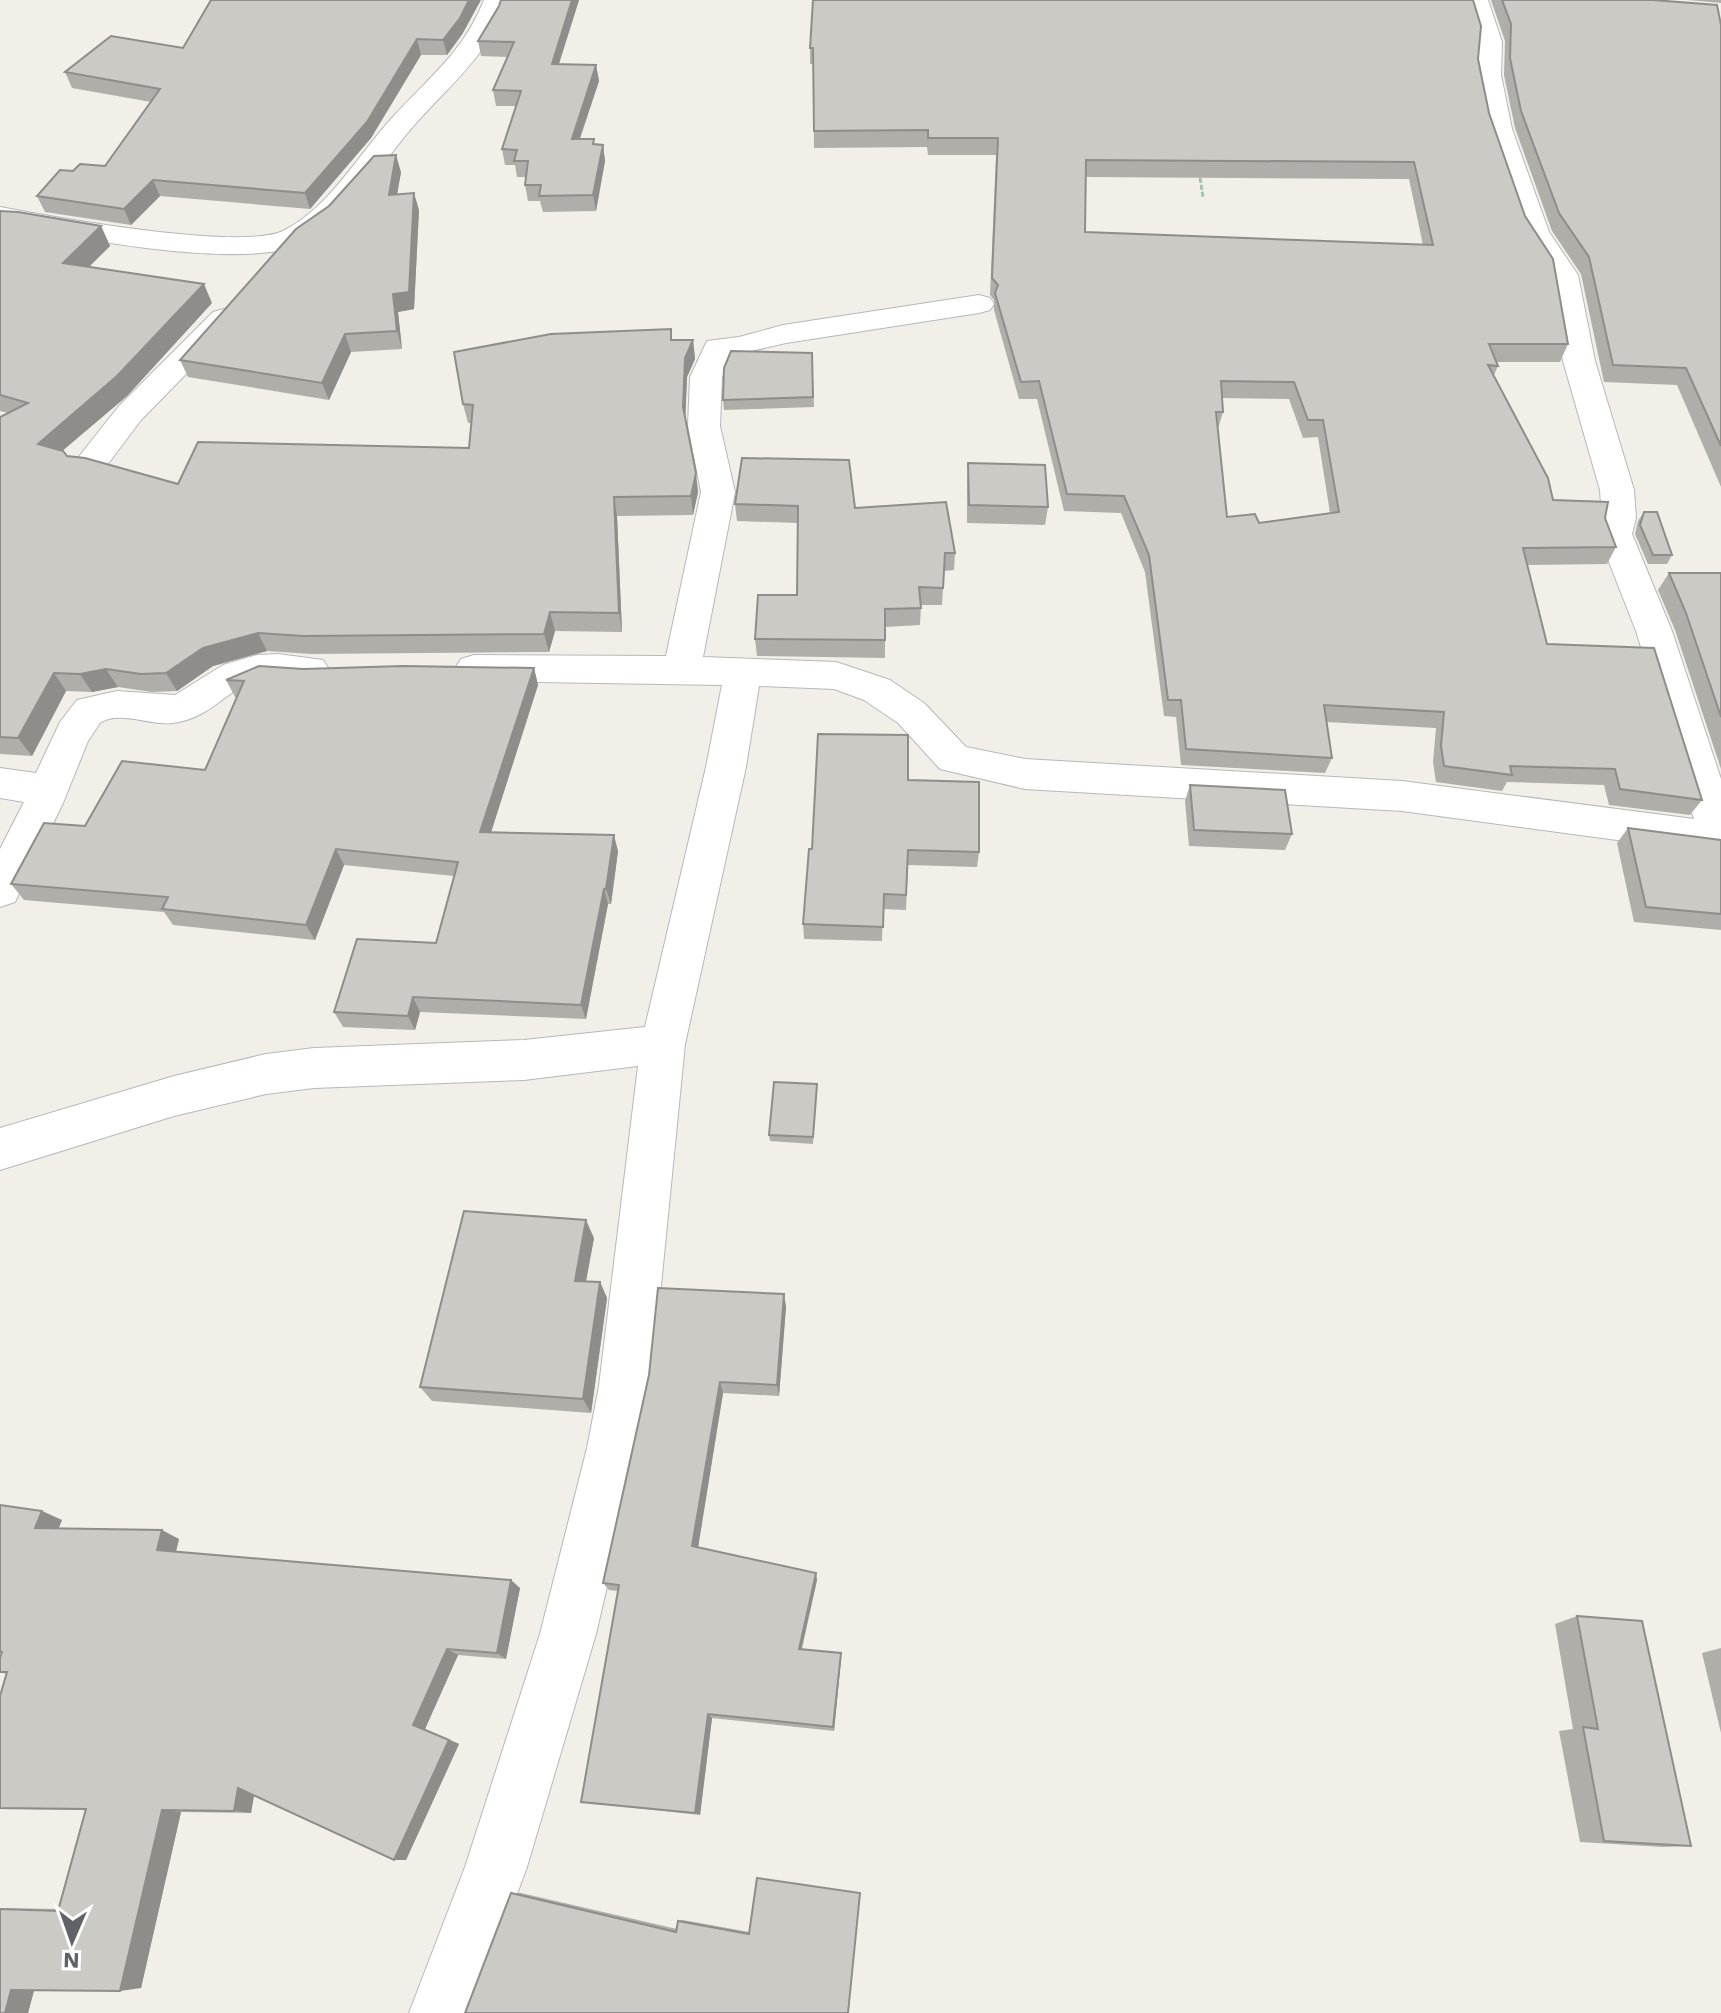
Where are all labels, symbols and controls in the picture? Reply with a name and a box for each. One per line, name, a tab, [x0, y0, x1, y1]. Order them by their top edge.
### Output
north arrow	[32, 1901, 112, 1981]
text: N	[63, 1948, 80, 1973]

